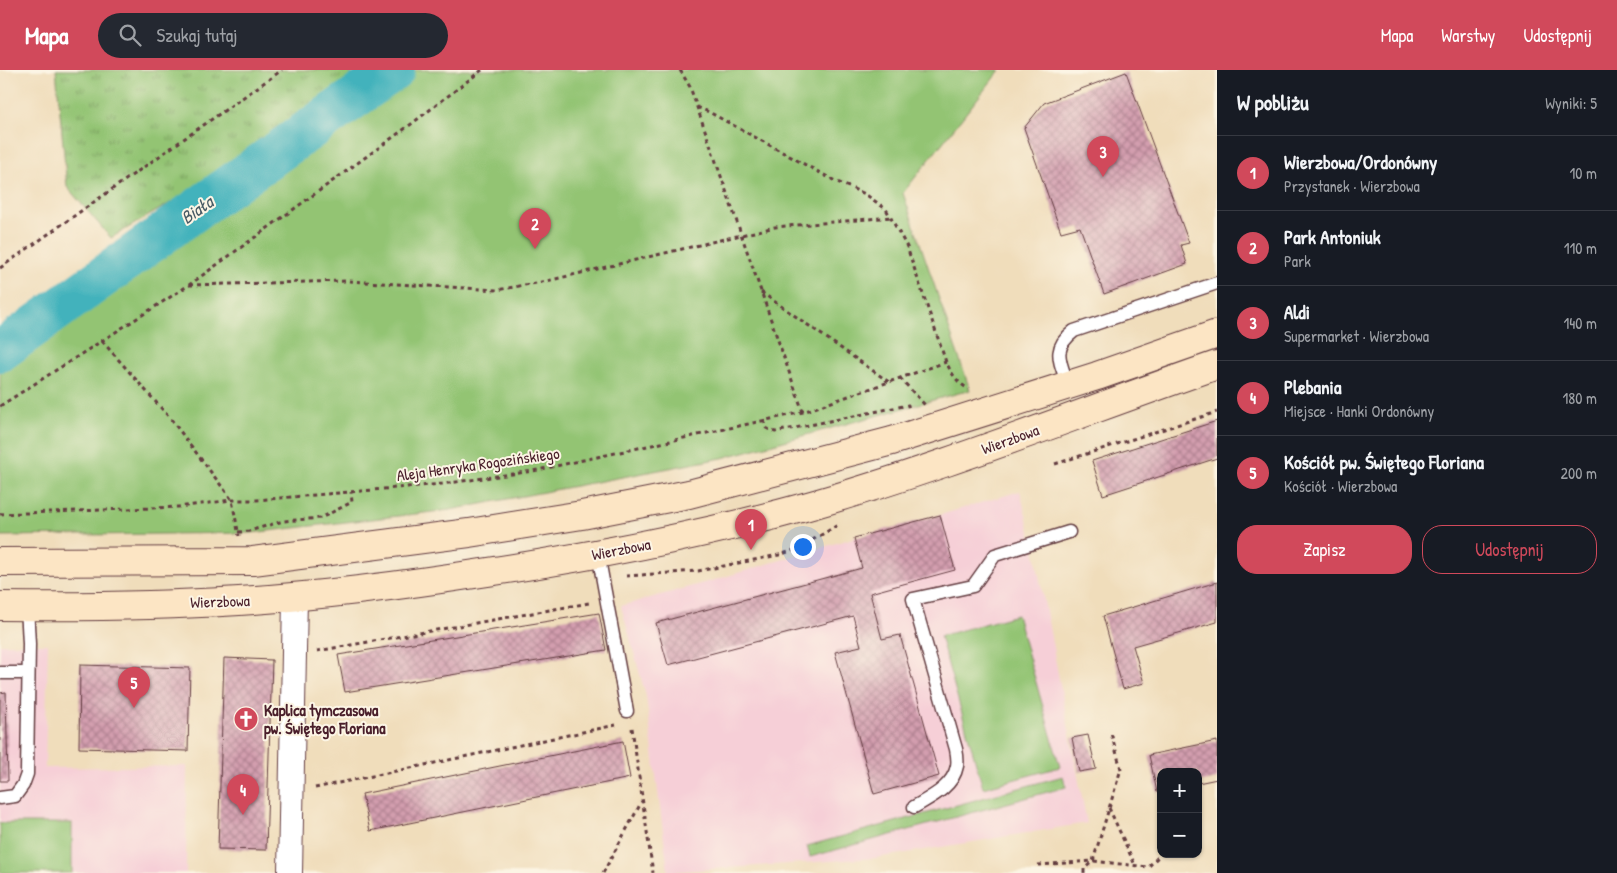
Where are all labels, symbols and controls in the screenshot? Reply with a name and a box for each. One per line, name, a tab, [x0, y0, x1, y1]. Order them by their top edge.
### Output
search box	[98, 13, 448, 58]
text: Mapa	[25, 19, 68, 51]
icon: search	[116, 21, 144, 49]
text: Szukaj tutaj	[156, 22, 238, 48]
text: Mapa	[1381, 23, 1413, 48]
text: Warstwy	[1441, 23, 1495, 48]
text: Udostępnij	[1523, 23, 1592, 48]
text: W pobliżu	[1237, 88, 1309, 117]
text: Wyniki: 5	[1545, 92, 1597, 114]
pin: 3	[1087, 136, 1119, 177]
text: Wierzbowa/Ordonówny	[1284, 149, 1437, 175]
text: 1	[1250, 162, 1256, 184]
text: 10 m	[1569, 162, 1597, 184]
text: Przystanek · Wierzbowa	[1284, 175, 1420, 197]
water label: Biała	[176, 188, 219, 230]
pin: 2	[519, 208, 551, 249]
text: Park Antoniuk	[1284, 224, 1381, 250]
text: 2	[1249, 237, 1257, 259]
text: 110 m	[1564, 237, 1597, 259]
text: Park	[1284, 250, 1311, 272]
text: Aldi	[1284, 299, 1310, 325]
text: 3	[1249, 312, 1257, 334]
text: 140 m	[1563, 312, 1597, 334]
text: Supermarket · Wierzbowa	[1284, 325, 1429, 347]
text: Plebania	[1284, 374, 1341, 400]
text: 4	[1250, 387, 1256, 409]
text: 180 m	[1563, 387, 1597, 409]
text: Miejsce · Hanki Ordonówny	[1284, 400, 1434, 422]
street label: Wierzbowa	[978, 418, 1042, 460]
street label: Aleja Henryka Rogozińskiego	[395, 442, 561, 486]
text: Kościół pw. Świętego Floriana	[1284, 449, 1484, 475]
text: 5	[1250, 462, 1256, 484]
text: 200 m	[1561, 462, 1597, 484]
text: Kościół · Wierzbowa	[1284, 475, 1397, 497]
pin: 1	[735, 509, 767, 550]
button: Zapisz	[1237, 525, 1412, 574]
button: Udostępnij	[1422, 525, 1597, 574]
street label: Wierzbowa	[590, 533, 652, 565]
your location	[790, 534, 816, 560]
street label: Wierzbowa	[190, 589, 250, 613]
pin: 5	[118, 667, 150, 708]
place label: Kaplica tymczasowa pw. Świętego Floriana	[264, 699, 386, 740]
church icon: Kaplica tymczasowa pw. Świętego Floriana	[233, 706, 259, 732]
map controls	[1157, 768, 1202, 858]
button: +	[1157, 768, 1202, 813]
pin: 4	[227, 774, 259, 815]
button: −	[1157, 813, 1202, 858]

